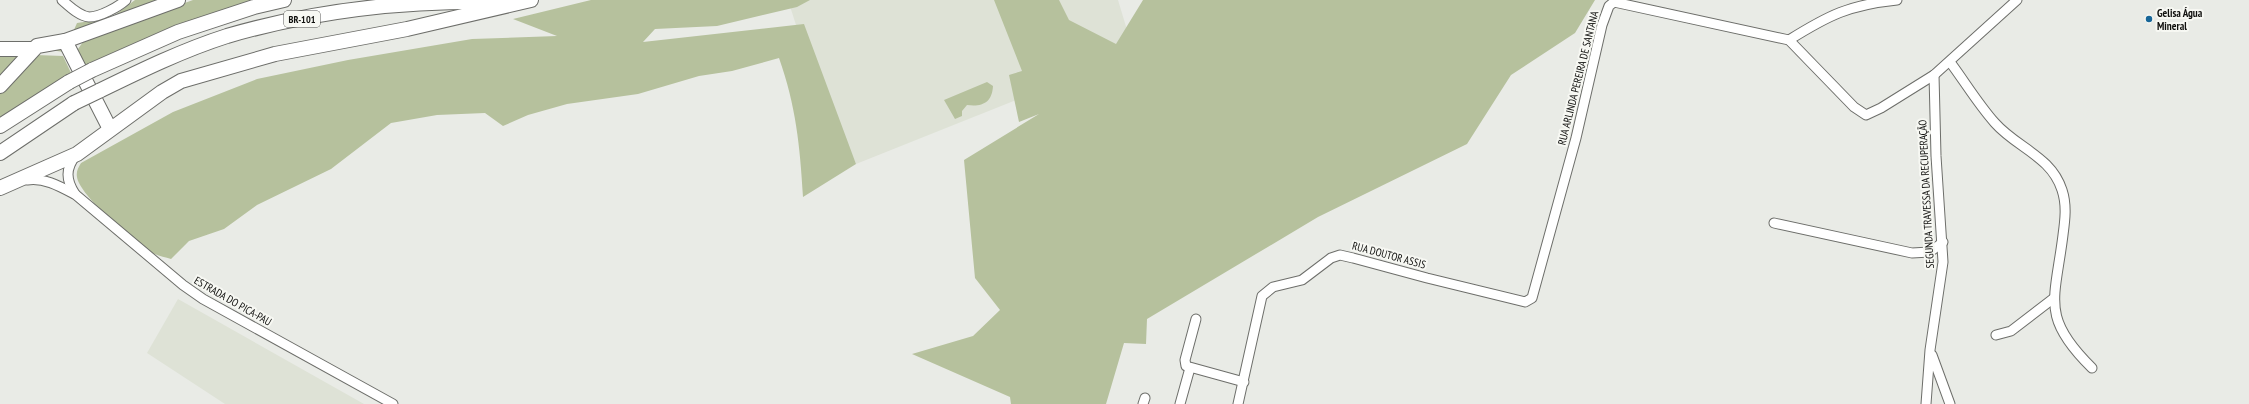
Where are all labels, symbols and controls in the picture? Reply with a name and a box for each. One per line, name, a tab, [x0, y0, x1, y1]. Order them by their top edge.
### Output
place label: Gelisa Água Mineral	[2157, 6, 2203, 33]
street label: RUA ARLINDA PEREIRA DE SANTANA	[1555, 9, 1602, 147]
road number: BR-101	[284, 11, 320, 27]
marker: Gelisa Água Mineral	[2144, 14, 2154, 24]
street label: SEGUNDA TRAVESSA DA RECUPERAÇÃO	[1915, 119, 1937, 269]
street label: RUA DOUTOR ASSIS	[1351, 238, 1428, 272]
street label: ESTRADA DO PICA-PAU	[192, 273, 274, 329]

